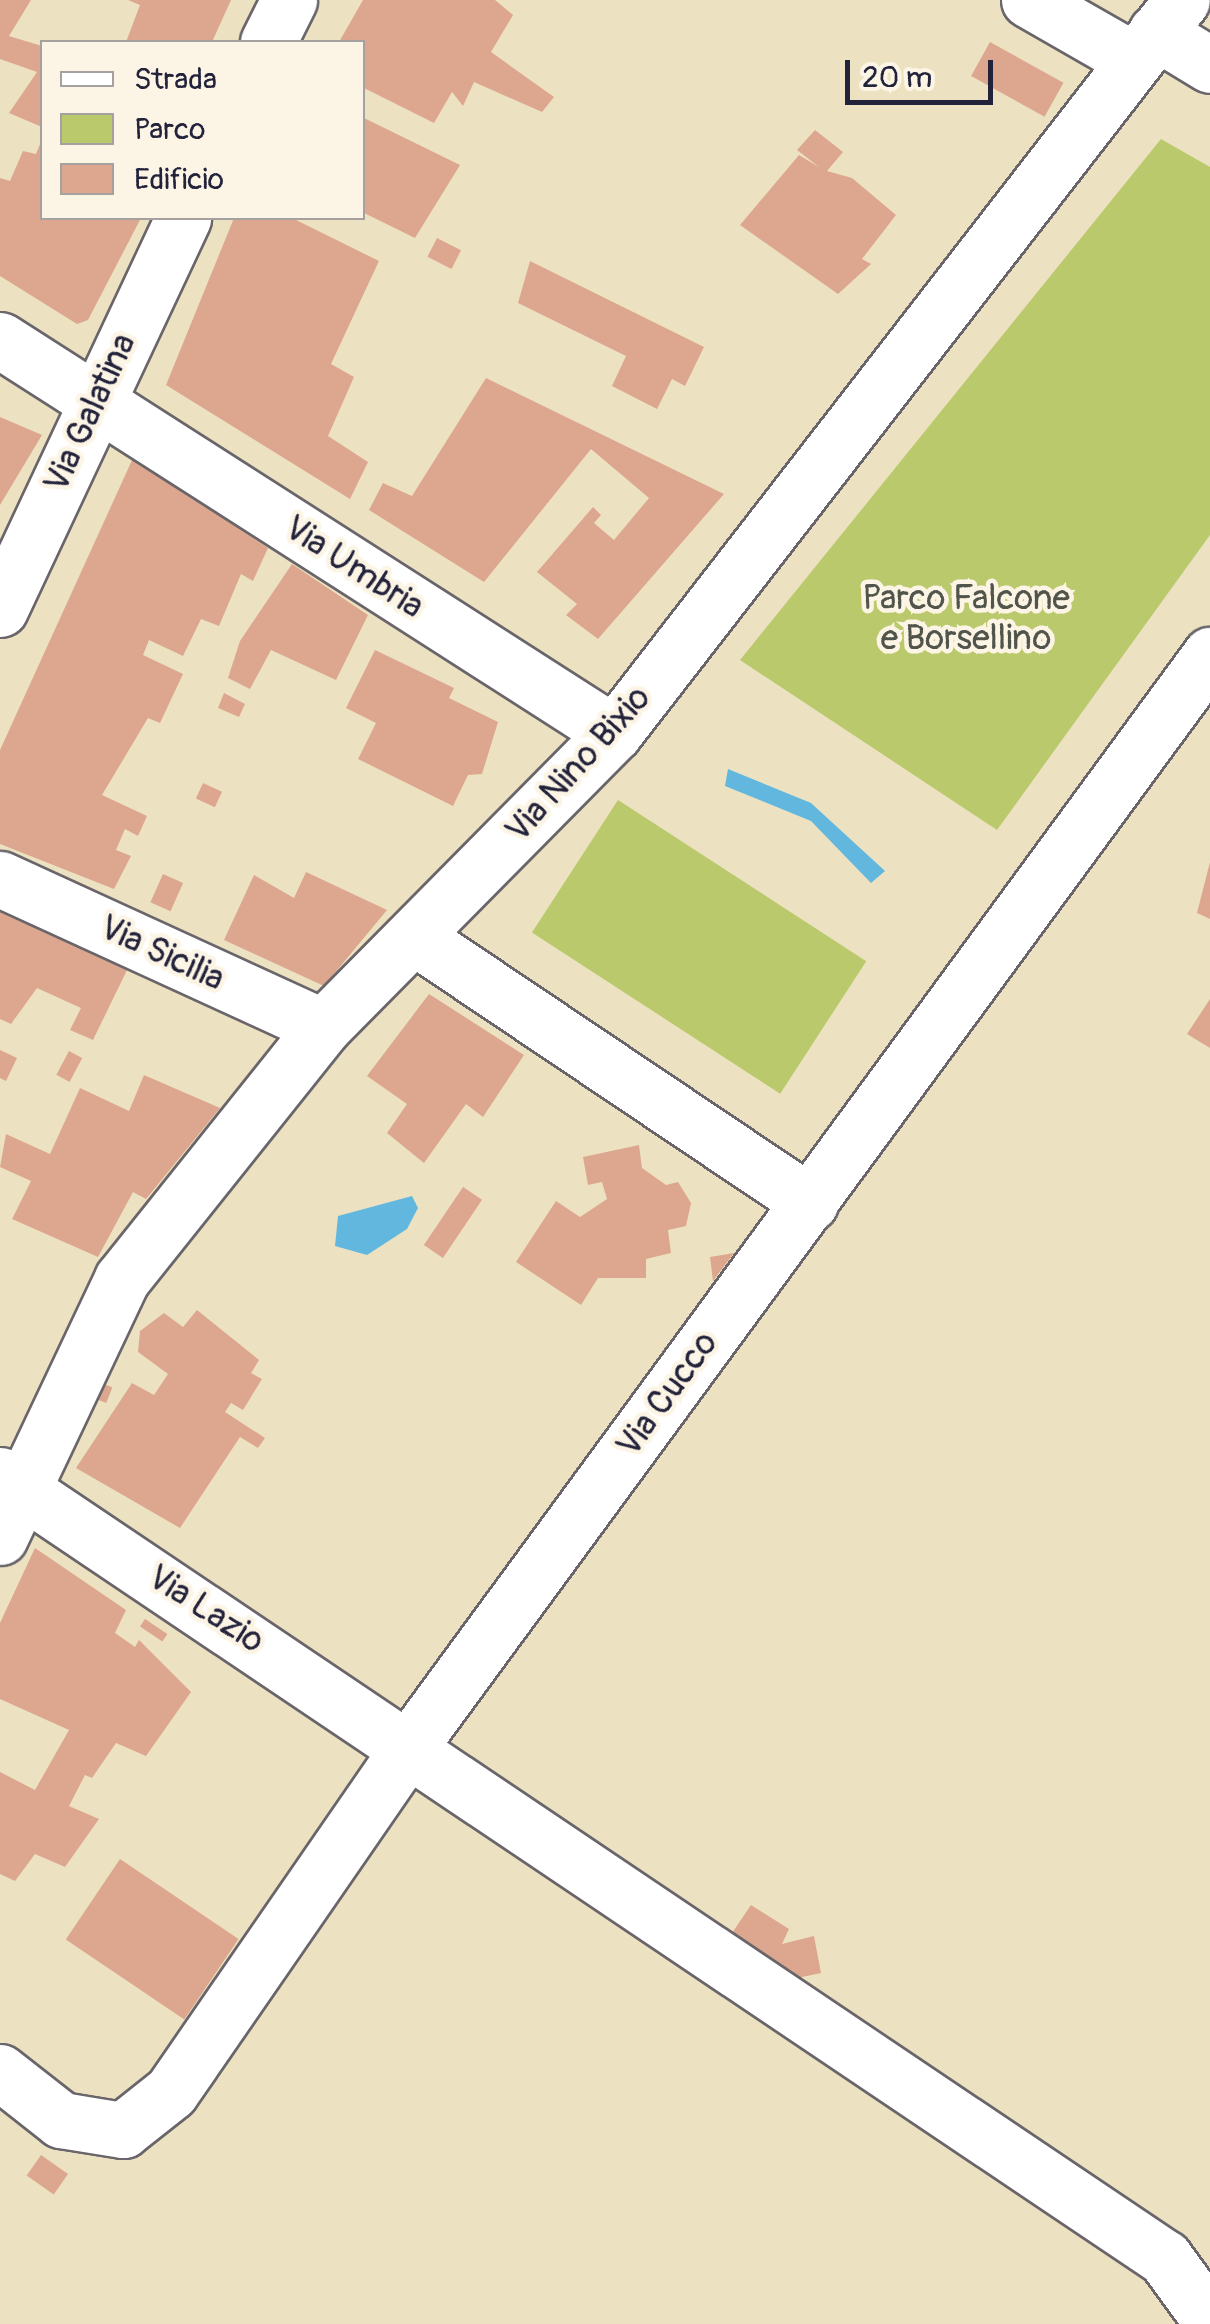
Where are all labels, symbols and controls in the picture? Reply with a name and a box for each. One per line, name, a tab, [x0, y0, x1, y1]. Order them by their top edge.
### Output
legend	[40, 40, 365, 220]
scale bar	[850, 40, 998, 102]
text: 20 m	[862, 59, 932, 96]
text: Strada	[134, 61, 217, 98]
text: Parco	[134, 111, 205, 148]
text: Edificio	[134, 161, 224, 198]
street label: Via Galatina	[35, 327, 145, 499]
street label: Via Umbria	[277, 506, 431, 628]
park label: Parco Falcone e Borsellino	[862, 577, 1070, 659]
street label: Via Nino Bixio	[497, 677, 659, 851]
street label: Via Sicilia	[93, 906, 231, 1000]
street label: Via Cucco	[608, 1323, 726, 1465]
street label: Via Lazio	[140, 1556, 272, 1662]

